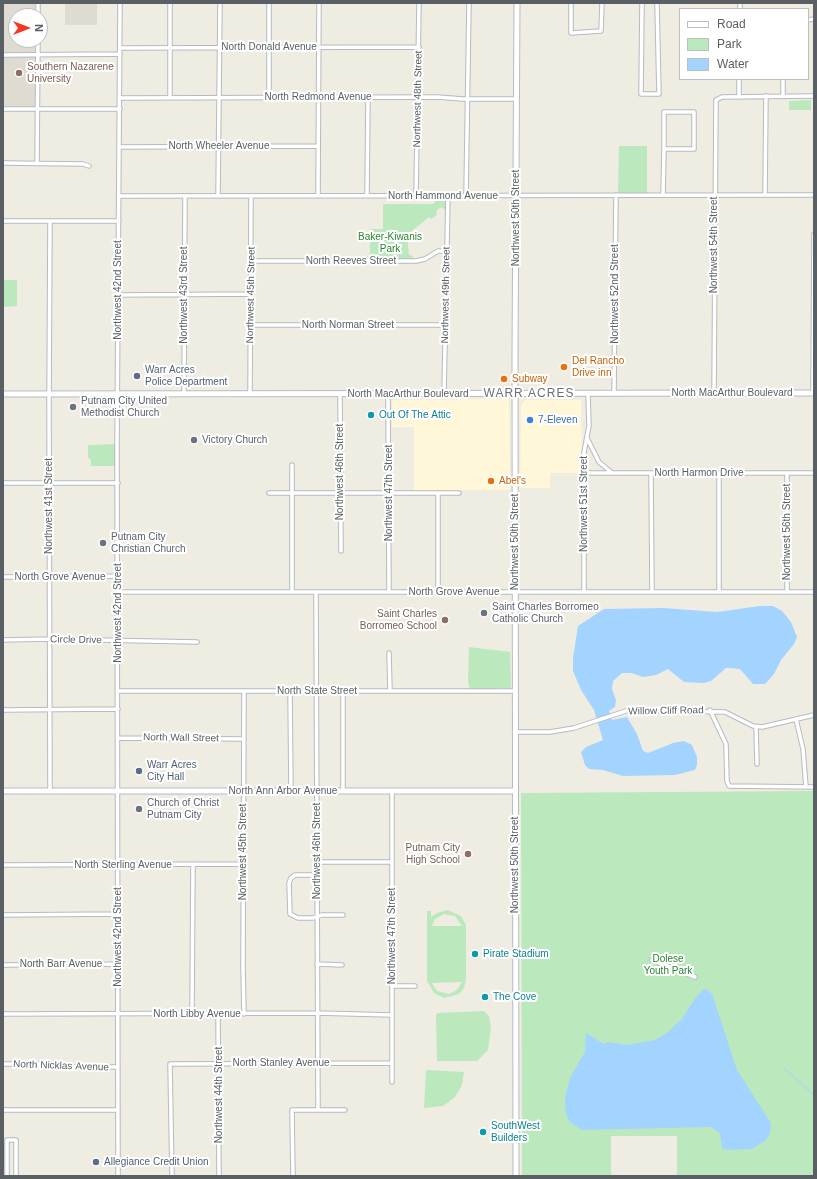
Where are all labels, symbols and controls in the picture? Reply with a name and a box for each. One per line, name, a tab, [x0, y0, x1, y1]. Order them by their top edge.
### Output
north arrow	[8, 8, 48, 48]
legend	[679, 8, 809, 80]
text: Road	[717, 17, 746, 31]
text: N	[33, 24, 45, 32]
text: Park	[717, 37, 742, 51]
street label: North Donald Avenue	[221, 41, 317, 53]
street label: Northwest 48th Street	[411, 51, 425, 147]
text: Water	[717, 57, 749, 71]
place label: Southern Nazarene University	[27, 61, 114, 84]
marker: Southern Nazarene University	[14, 68, 24, 78]
street label: North Redmond Avenue	[264, 91, 372, 103]
street label: North Wheeler Avenue	[169, 140, 269, 152]
street label: Northwest 50th Street	[510, 170, 522, 266]
street label: North Hammond Avenue	[388, 190, 498, 202]
street label: Northwest 54th Street	[708, 197, 720, 293]
park label: Baker-Kiwanis Park	[358, 231, 422, 254]
street label: Northwest 42nd Street	[112, 240, 124, 340]
street label: Northwest 52nd Street	[609, 244, 621, 344]
street label: Northwest 43rd Street	[178, 246, 190, 344]
street label: Northwest 45th Street	[244, 247, 258, 343]
street label: Northwest 49th Street	[439, 247, 453, 343]
street label: North Reeves Street	[306, 255, 396, 267]
street label: North Norman Street	[302, 319, 394, 331]
place label: Del Rancho Drive inn	[572, 355, 624, 378]
marker: Del Rancho Drive inn	[559, 362, 569, 372]
place label: Warr Acres Police Department	[145, 364, 227, 388]
marker: Warr Acres Police Department	[132, 371, 142, 381]
place label: Subway	[512, 373, 548, 385]
marker: Subway	[499, 374, 509, 384]
district label: WARR ACRES	[484, 387, 574, 401]
street label: North MacArthur Boulevard	[671, 387, 793, 399]
street label: North MacArthur Boulevard	[347, 388, 469, 400]
place label: Putnam City United Methodist Church	[81, 395, 167, 418]
marker: Putnam City United Methodist Church	[68, 402, 78, 412]
place label: Out Of The Attic	[379, 409, 451, 421]
marker: Out Of The Attic	[366, 410, 376, 420]
place label: 7-Eleven	[538, 414, 577, 426]
marker: 7-Eleven	[525, 415, 535, 425]
street label: Northwest 46th Street	[334, 424, 346, 520]
place label: Victory Church	[202, 434, 267, 446]
marker: Victory Church	[189, 435, 199, 445]
street label: Northwest 47th Street	[383, 445, 395, 541]
street label: Northwest 51st Street	[578, 456, 590, 552]
street label: Northwest 41st Street	[43, 458, 55, 554]
street label: North Harmon Drive	[655, 467, 743, 479]
place label: Abel's	[499, 475, 526, 487]
marker: Abel's	[486, 476, 496, 486]
street label: Northwest 56th Street	[781, 484, 793, 580]
street label: Northwest 50th Street	[509, 494, 521, 590]
place label: Putnam City Christian Church	[111, 531, 185, 554]
marker: Putnam City Christian Church	[98, 538, 108, 548]
street label: Northwest 42nd Street	[112, 563, 124, 663]
street label: North Grove Avenue	[15, 571, 105, 583]
street label: North Grove Avenue	[409, 586, 499, 598]
place label: Saint Charles Borromeo Catholic Church	[492, 601, 599, 624]
place label: Saint Charles Borromeo School	[360, 608, 437, 632]
marker: Saint Charles Borromeo Catholic Church	[479, 608, 489, 618]
marker: Saint Charles Borromeo School	[440, 615, 450, 625]
street label: Circle Drive	[50, 634, 102, 646]
street label: North State Street	[277, 685, 357, 697]
street label: Willow Cliff Road	[628, 704, 704, 718]
street label: North Wall Street	[143, 731, 219, 745]
place label: Warr Acres City Hall	[147, 759, 197, 782]
marker: Warr Acres City Hall	[134, 766, 144, 776]
street label: North Ann Arbor Avenue	[229, 785, 337, 797]
place label: Church of Christ Putnam City	[147, 797, 219, 820]
street label: Northwest 46th Street	[311, 803, 323, 899]
marker: Church of Christ Putnam City	[134, 804, 144, 814]
street label: Northwest 45th Street	[237, 804, 249, 900]
street label: Northwest 50th Street	[509, 817, 521, 913]
place label: Putnam City High School	[406, 842, 460, 866]
marker: Putnam City High School	[463, 849, 473, 859]
street label: North Sterling Avenue	[74, 859, 172, 871]
street label: Northwest 42nd Street	[112, 887, 124, 987]
street label: Northwest 47th Street	[386, 888, 398, 984]
place label: Pirate Stadium	[483, 948, 549, 960]
marker: Pirate Stadium	[470, 949, 480, 959]
park label: Dolese Youth Park	[644, 953, 692, 976]
street label: North Barr Avenue	[20, 958, 102, 970]
place label: The Cove	[493, 991, 536, 1003]
marker: The Cove	[480, 992, 490, 1002]
street label: North Libby Avenue	[153, 1008, 241, 1020]
street label: Northwest 44th Street	[213, 1047, 225, 1143]
street label: North Stanley Avenue	[232, 1057, 330, 1069]
street label: North Nicklas Avenue	[13, 1058, 109, 1074]
place label: SouthWest Builders	[491, 1120, 540, 1144]
marker: SouthWest Builders	[478, 1127, 488, 1137]
place label: Allegiance Credit Union	[104, 1156, 209, 1168]
marker: Allegiance Credit Union	[91, 1157, 101, 1167]

